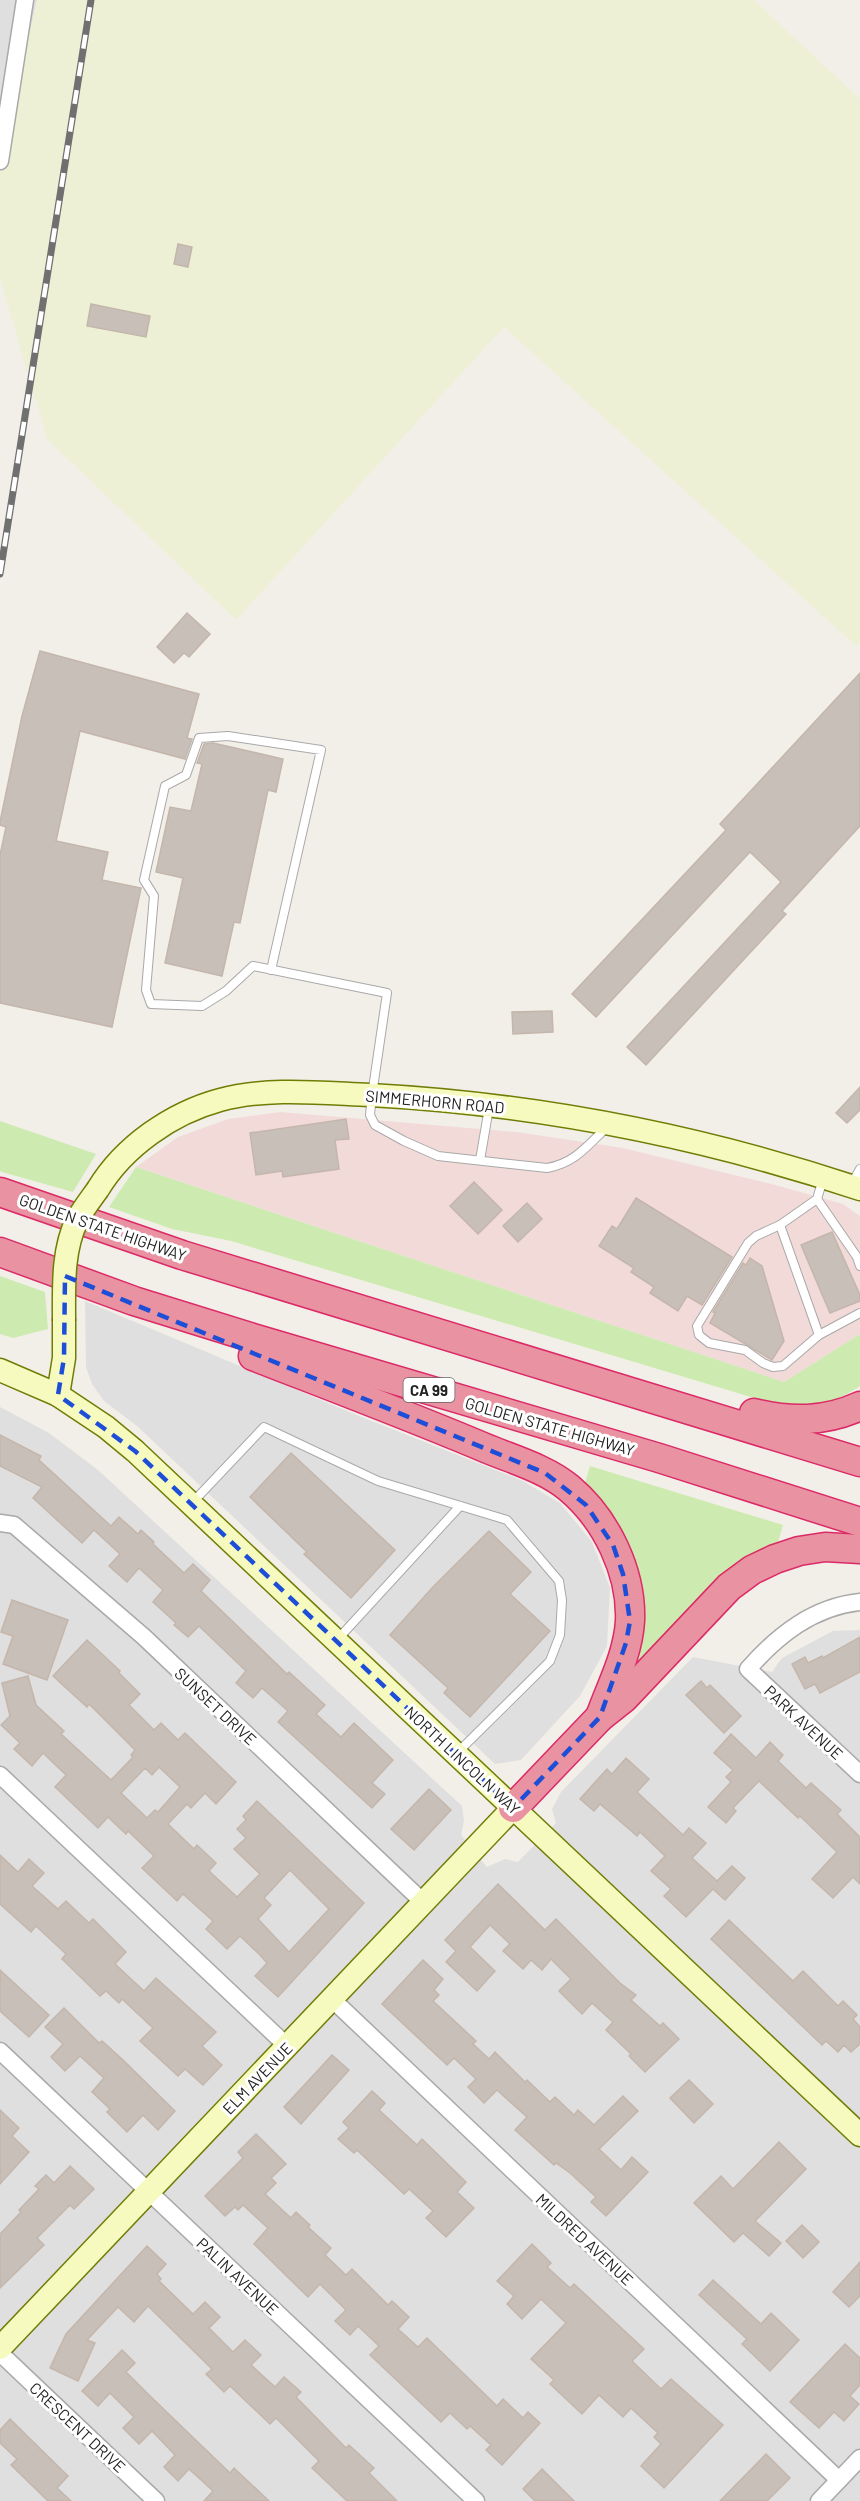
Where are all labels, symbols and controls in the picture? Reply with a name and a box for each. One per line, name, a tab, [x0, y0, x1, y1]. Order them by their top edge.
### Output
street label: SIMMERHORN ROAD	[365, 1085, 505, 1117]
street label: GOLDEN STATE HIGHWAY	[17, 1189, 189, 1265]
road number: CA 99	[404, 1378, 454, 1402]
street label: GOLDEN STATE HIGHWAY	[463, 1393, 637, 1459]
street label: SUNSET DRIVE	[171, 1663, 261, 1749]
street label: PARK AVENUE	[761, 1681, 847, 1763]
street label: NORTH LINCOLN WAY	[402, 1702, 524, 1818]
street label: ELM AVENUE	[218, 2038, 296, 2118]
street label: MILDRED AVENUE	[533, 2189, 637, 2289]
street label: PALIN AVENUE	[193, 2233, 283, 2319]
street label: CRESCENT DRIVE	[26, 2378, 130, 2476]

